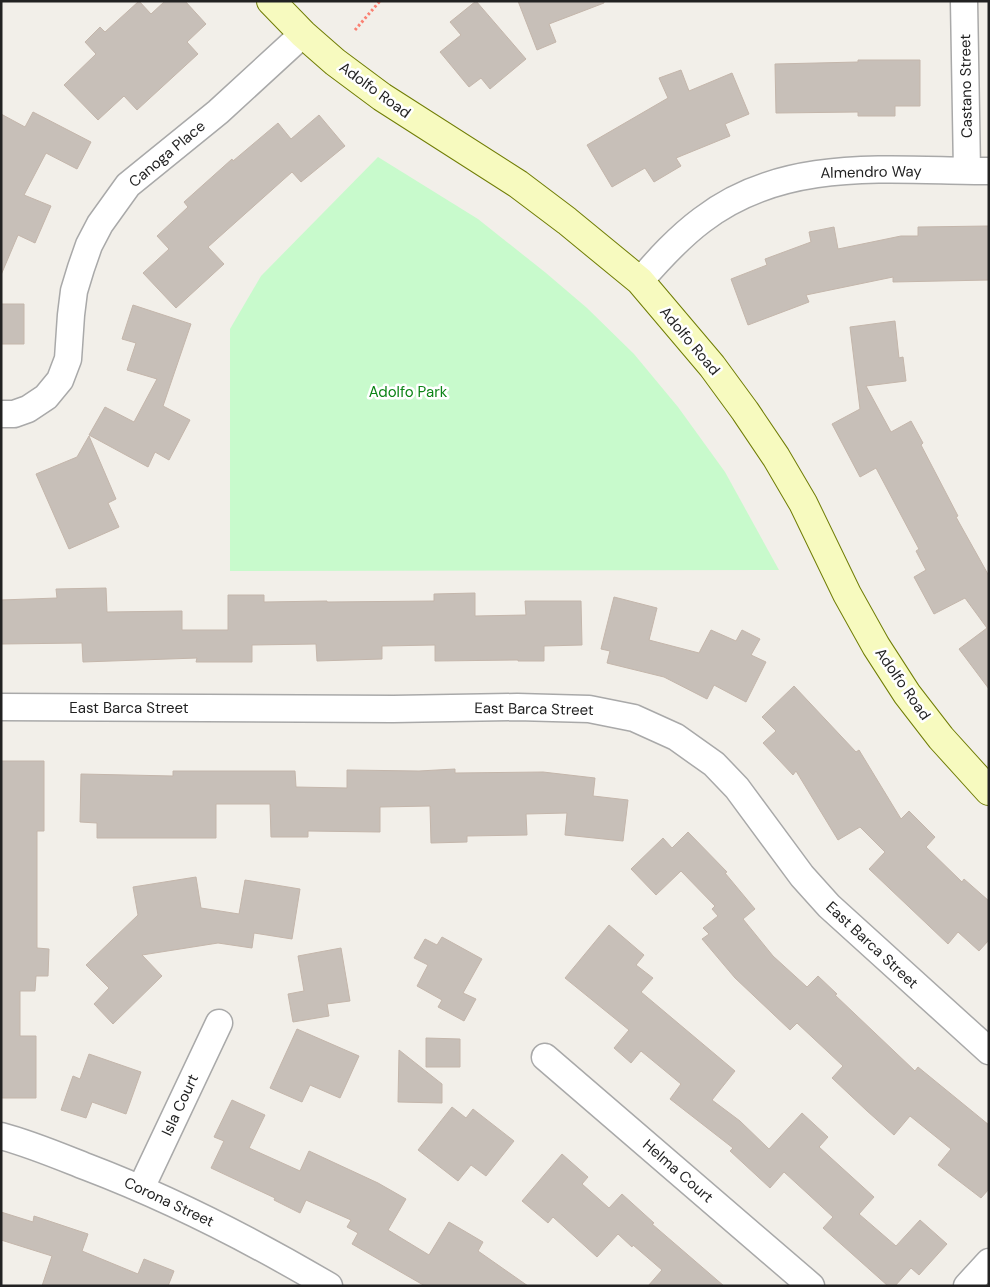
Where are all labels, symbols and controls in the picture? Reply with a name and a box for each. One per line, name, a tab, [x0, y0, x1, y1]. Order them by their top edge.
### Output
street label: Castano Street	[955, 34, 977, 138]
street label: Adolfo Road	[335, 57, 415, 123]
street label: Canoga Place	[125, 116, 209, 192]
street label: Almendro Way	[820, 161, 923, 183]
street label: Adolfo Road	[655, 302, 725, 380]
park label: Adolfo Park	[369, 382, 448, 402]
street label: Adolfo Road	[871, 644, 935, 724]
street label: East Barca Street	[69, 698, 189, 718]
street label: East Barca Street	[474, 698, 594, 720]
street label: East Barca Street	[822, 897, 923, 993]
street label: Isla Court	[157, 1071, 203, 1139]
street label: Helma Court	[639, 1135, 718, 1207]
street label: Corona Street	[121, 1172, 217, 1232]

